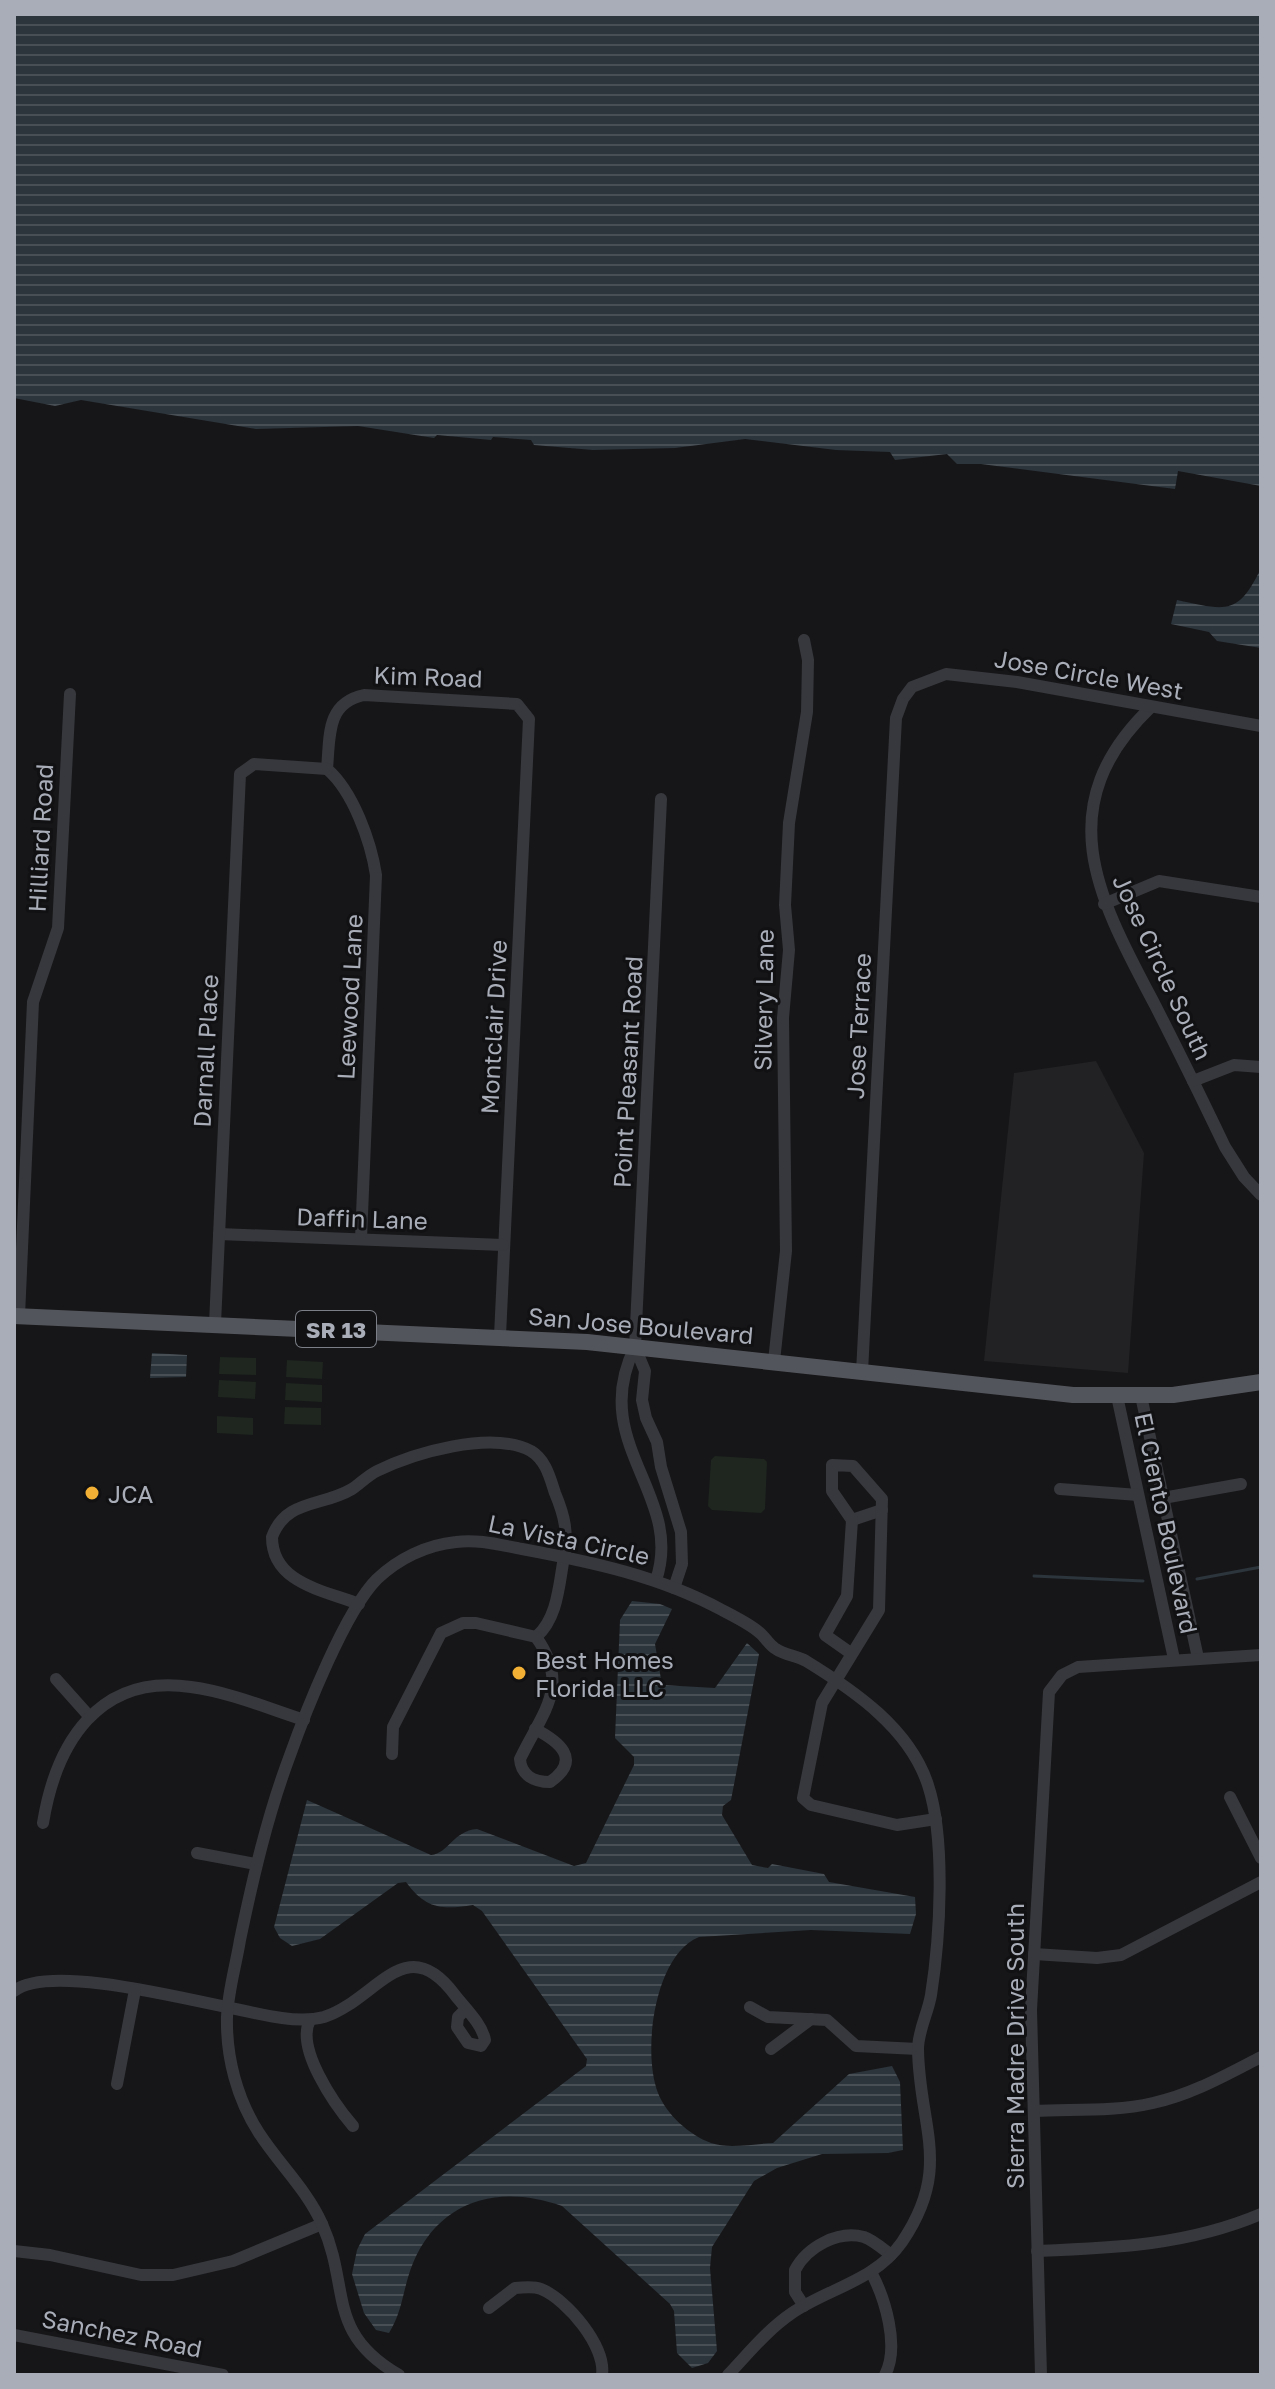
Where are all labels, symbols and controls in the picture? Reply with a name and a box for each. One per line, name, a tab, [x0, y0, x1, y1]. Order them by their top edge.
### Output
street label: Jose Circle West	[992, 643, 1186, 705]
street label: Kim Road	[373, 660, 483, 692]
street label: Hilliard Road	[22, 763, 58, 913]
street label: Jose Circle South	[1107, 870, 1219, 1064]
street label: Leewood Lane	[330, 913, 368, 1081]
street label: Silvery Lane	[747, 929, 779, 1071]
street label: Montclair Drive	[474, 939, 512, 1115]
street label: Jose Terrace	[840, 952, 876, 1100]
street label: Point Pleasant Road	[606, 955, 648, 1189]
street label: Darnall Place	[187, 974, 223, 1128]
street label: Daffin Lane	[296, 1201, 428, 1235]
street label: San Jose Boulevard	[527, 1301, 755, 1349]
road number: SR 13	[296, 1311, 376, 1347]
street label: El Ciento Boulevard	[1129, 1410, 1205, 1636]
place label: JCA	[108, 1479, 153, 1508]
marker: JCA	[83, 1484, 101, 1502]
street label: La Vista Circle	[486, 1508, 652, 1570]
place label: Best Homes Florida LLC	[535, 1645, 674, 1702]
marker: Best Homes Florida LLC	[510, 1664, 528, 1682]
street label: Sierra Madre Drive South	[1000, 1903, 1029, 2189]
street label: Sanchez Road	[39, 2303, 205, 2363]

